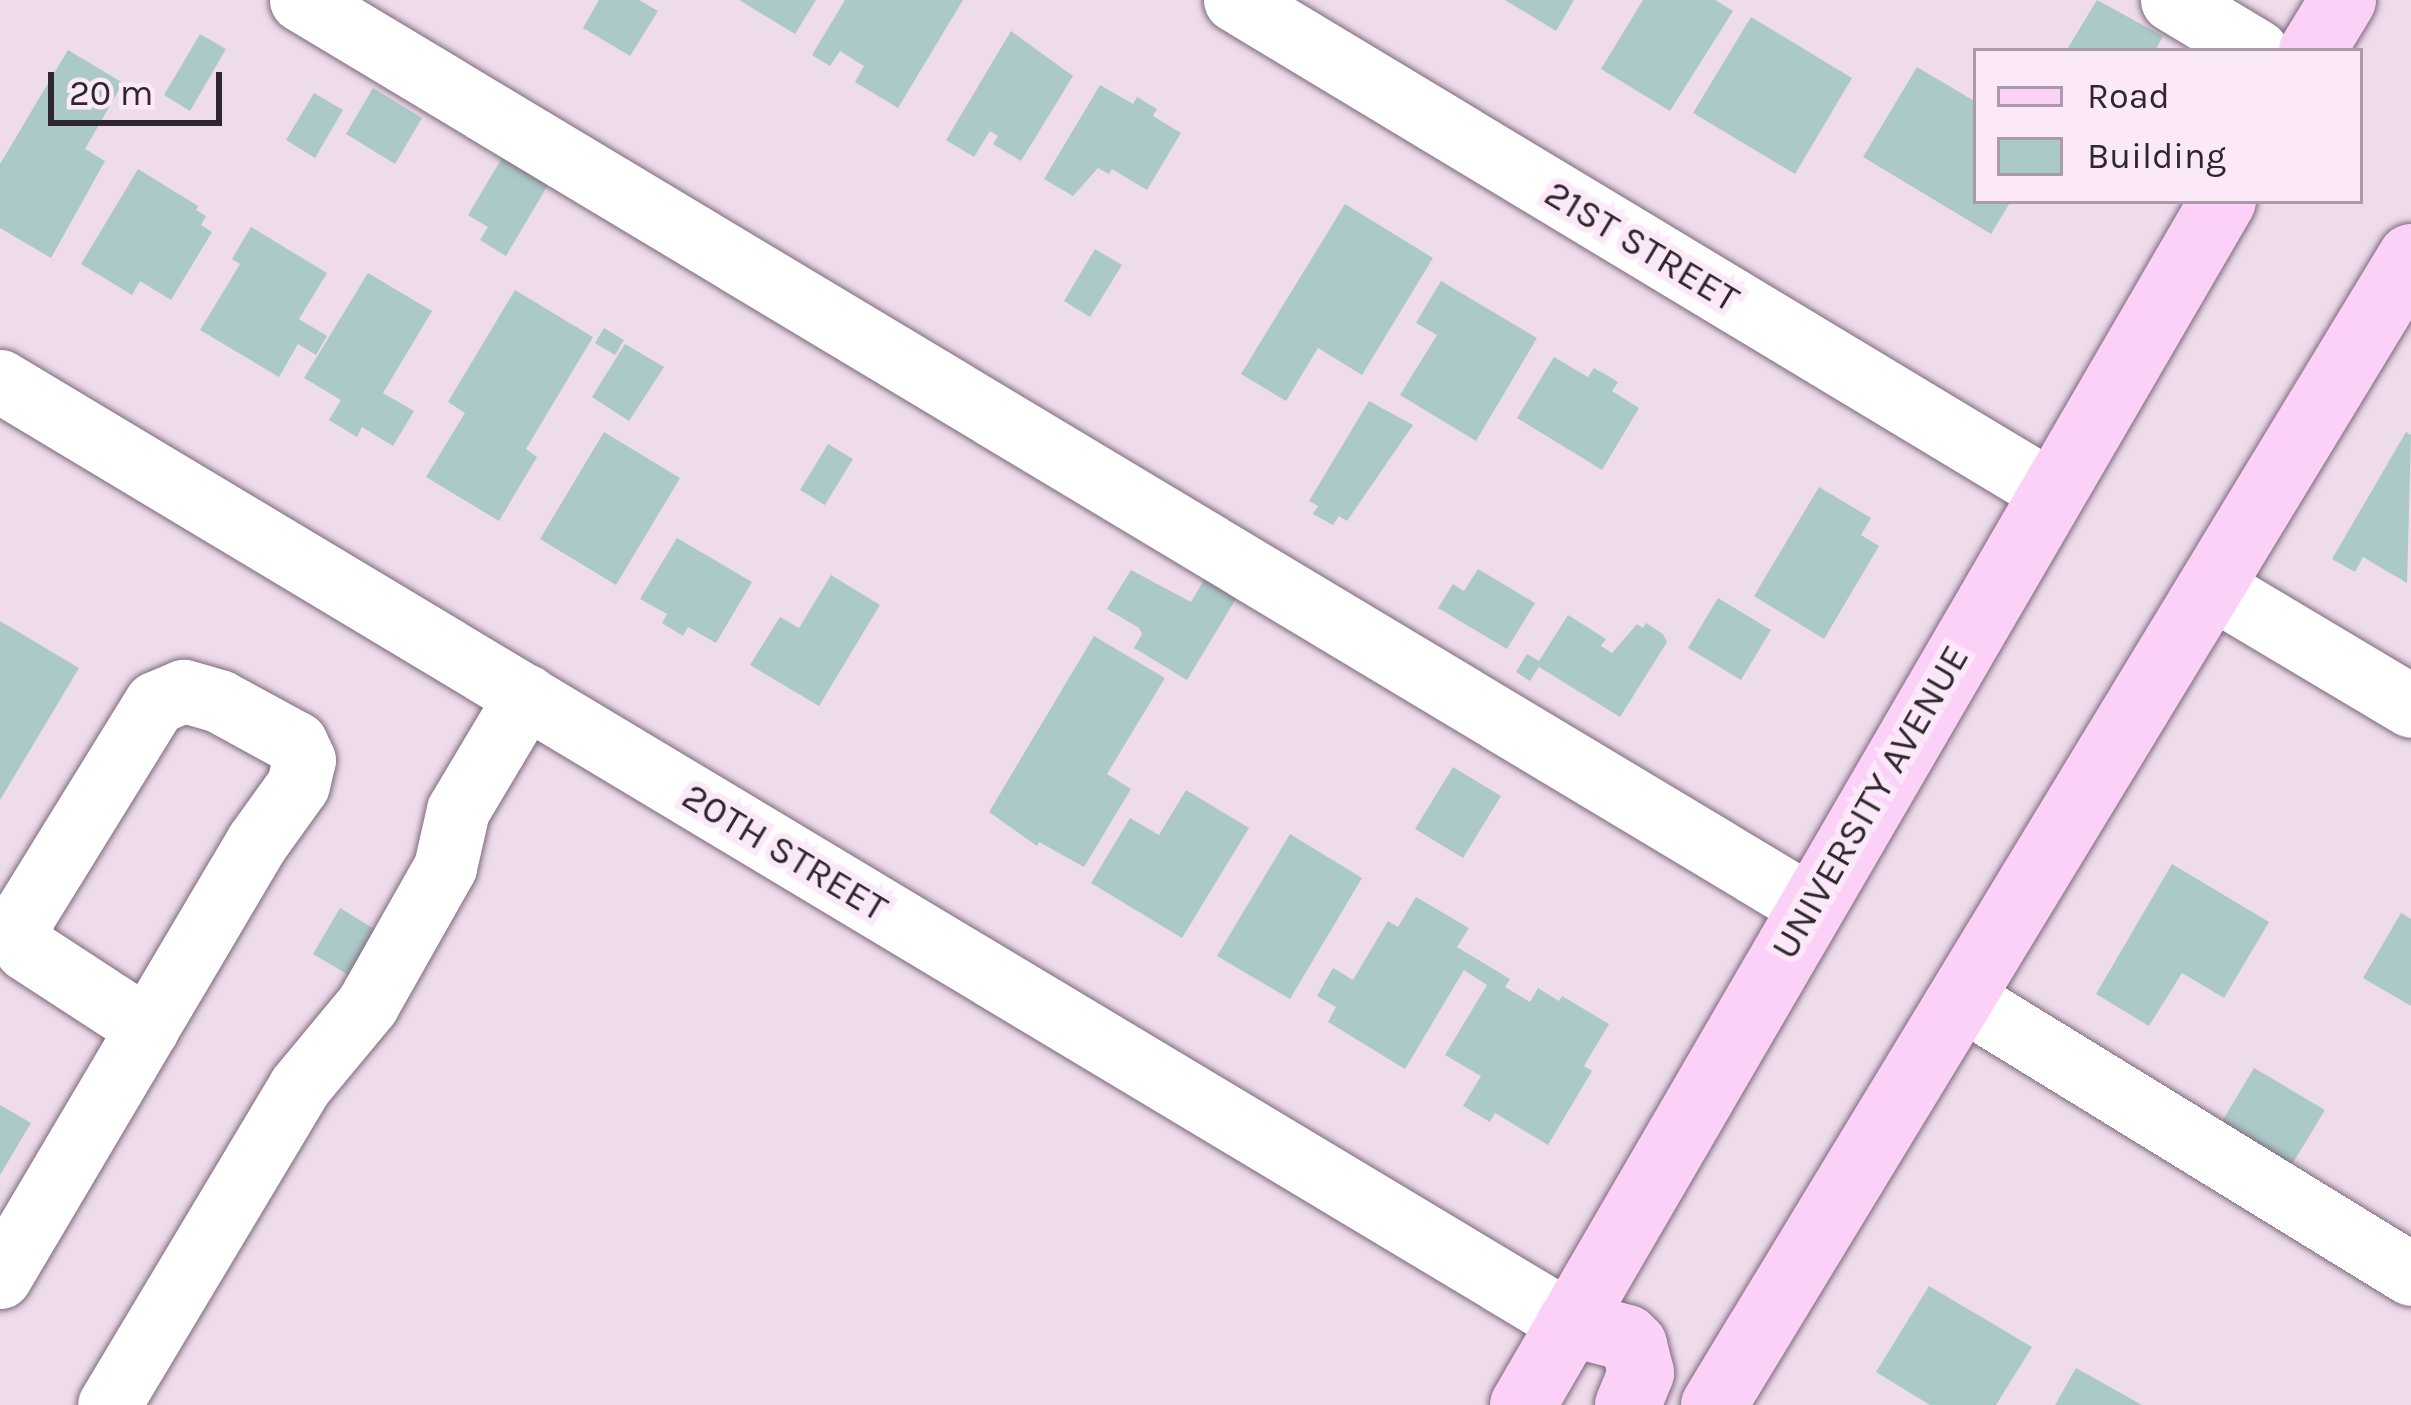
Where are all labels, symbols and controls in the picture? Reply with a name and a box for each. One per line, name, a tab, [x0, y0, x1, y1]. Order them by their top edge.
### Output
scale bar	[54, 48, 228, 122]
legend	[1973, 48, 2363, 204]
text: 20 m	[69, 72, 153, 114]
text: Road	[2087, 75, 2170, 117]
text: Building	[2087, 135, 2226, 177]
street label: 21ST STREET	[1536, 170, 1748, 322]
street label: UNIVERSITY AVENUE	[1761, 637, 1979, 967]
street label: 20TH STREET	[674, 772, 896, 932]

